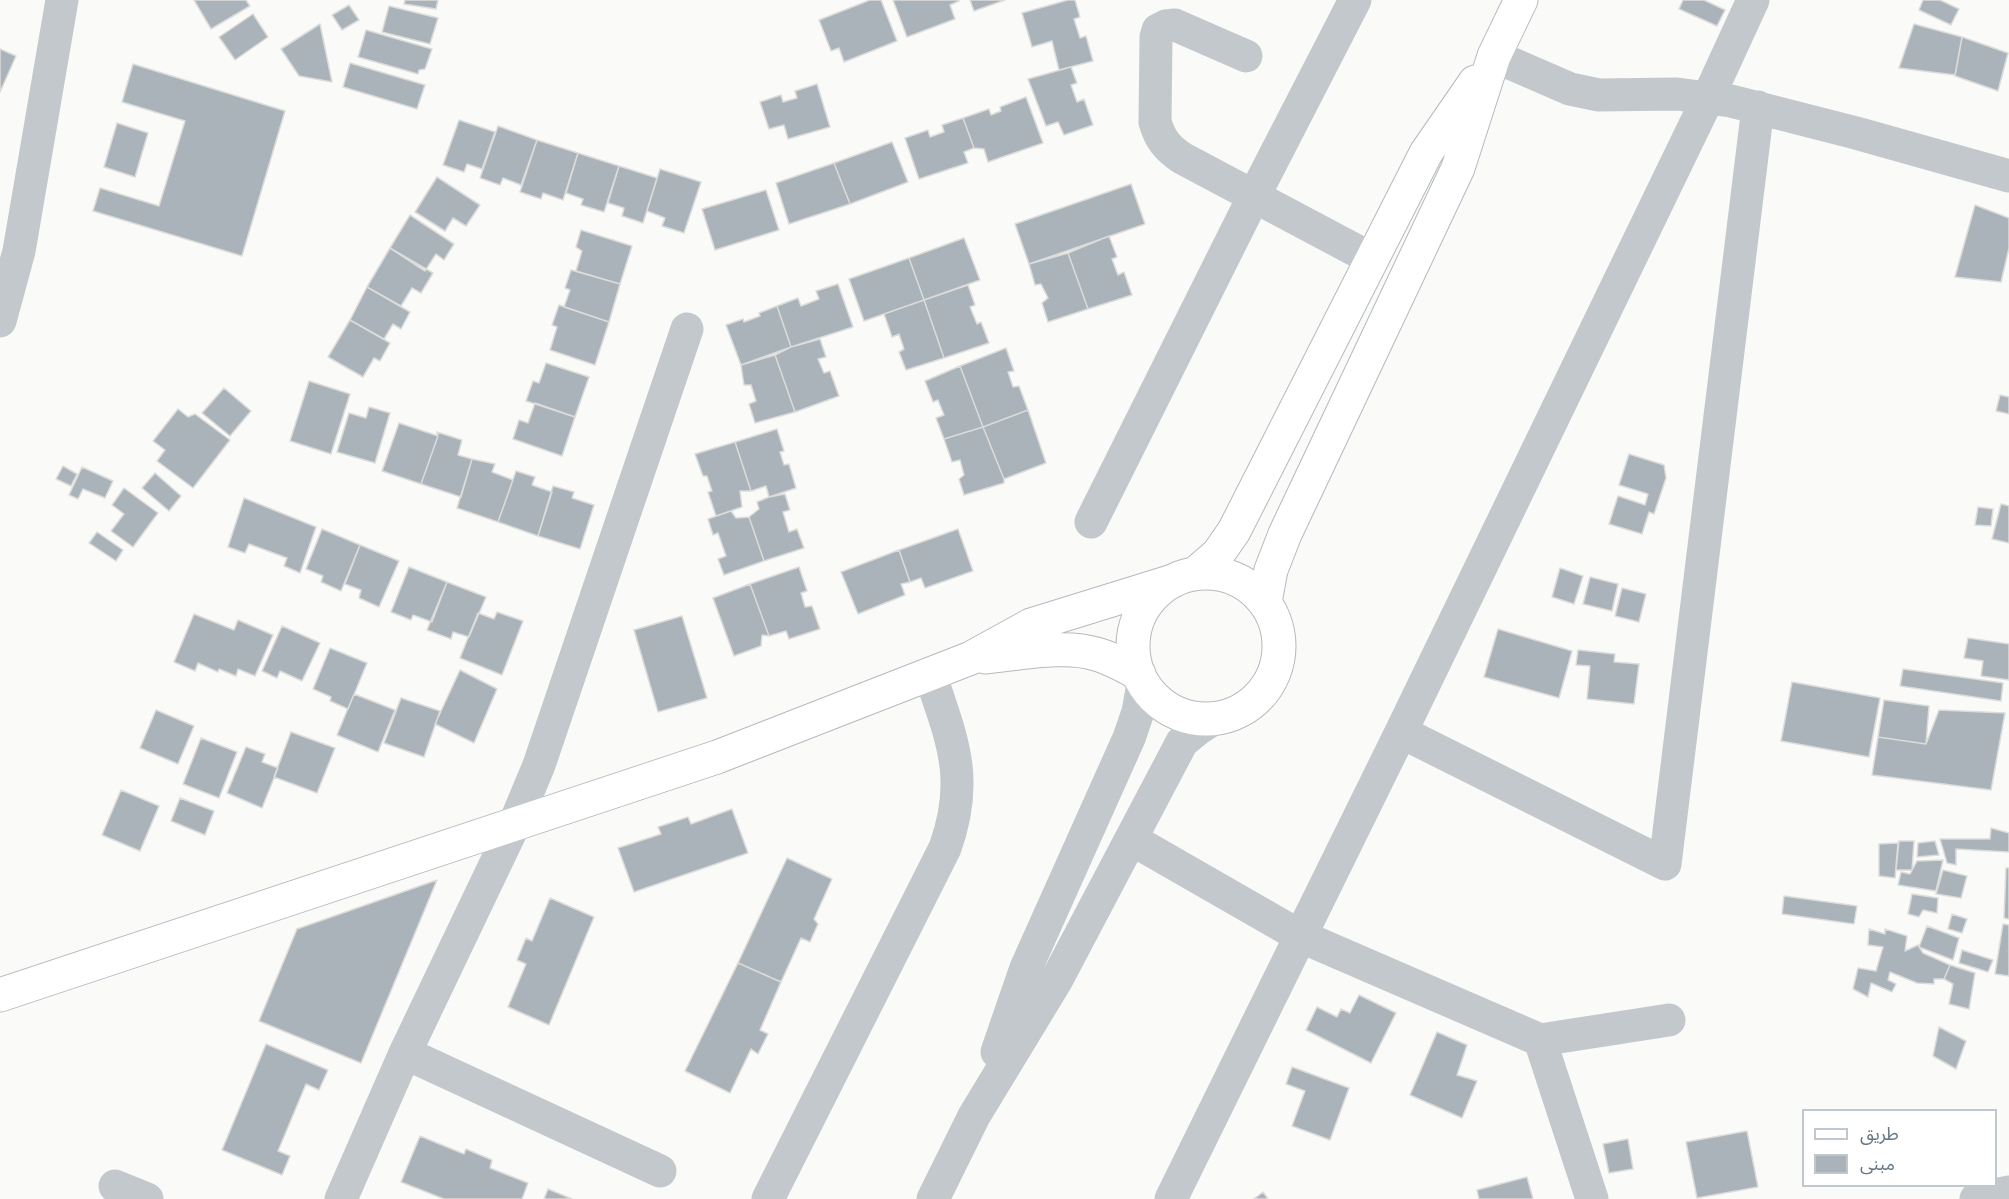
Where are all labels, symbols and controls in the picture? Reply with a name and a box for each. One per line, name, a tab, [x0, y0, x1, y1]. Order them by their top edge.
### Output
legend	[1802, 1109, 1997, 1187]
text: طريق	[1860, 1121, 1899, 1147]
text: مبنى	[1860, 1151, 1895, 1177]

